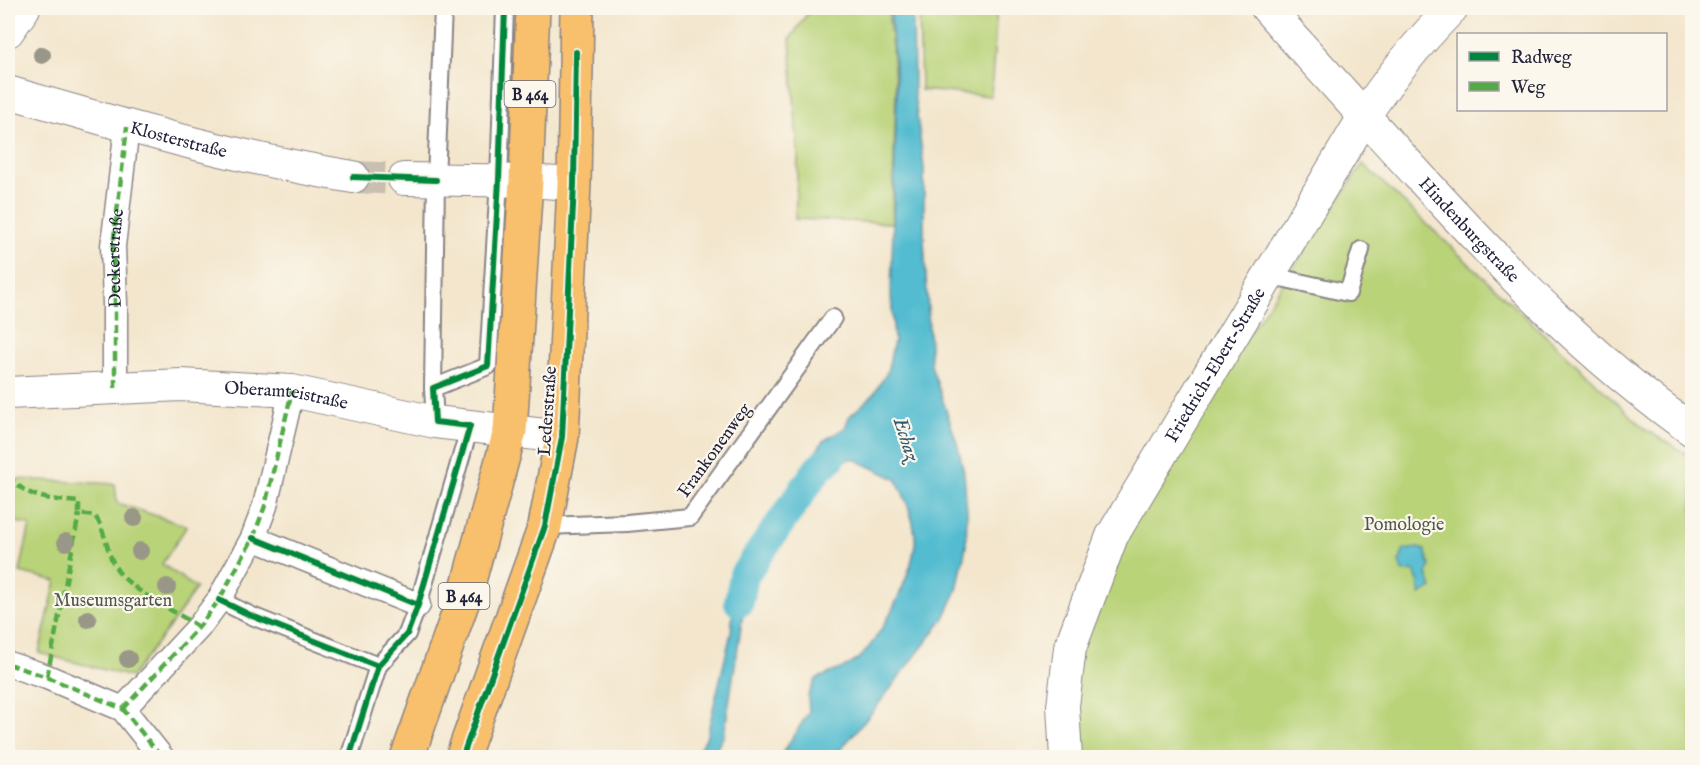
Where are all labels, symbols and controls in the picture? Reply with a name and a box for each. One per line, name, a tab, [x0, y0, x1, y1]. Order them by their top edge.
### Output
legend	[1457, 33, 1667, 111]
text: Radweg	[1511, 47, 1572, 70]
text: Weg	[1511, 77, 1546, 100]
road number: B 464	[504, 81, 556, 107]
street label: Klosterstraße	[127, 117, 229, 164]
street label: Hindenburgstraße	[1413, 173, 1524, 288]
street label: Deckerstraße	[103, 207, 130, 308]
street label: Friedrich-Ebert-Straße	[1161, 284, 1272, 447]
street label: Lederstraße	[534, 365, 563, 457]
street label: Oberamteistraße	[224, 377, 350, 416]
street label: Frankonenweg	[673, 399, 757, 503]
water label: Echaz	[887, 414, 925, 467]
park label: Pomologie	[1364, 514, 1444, 537]
road number: B 464	[438, 583, 490, 609]
park label: Museumsgarten	[54, 590, 173, 613]

